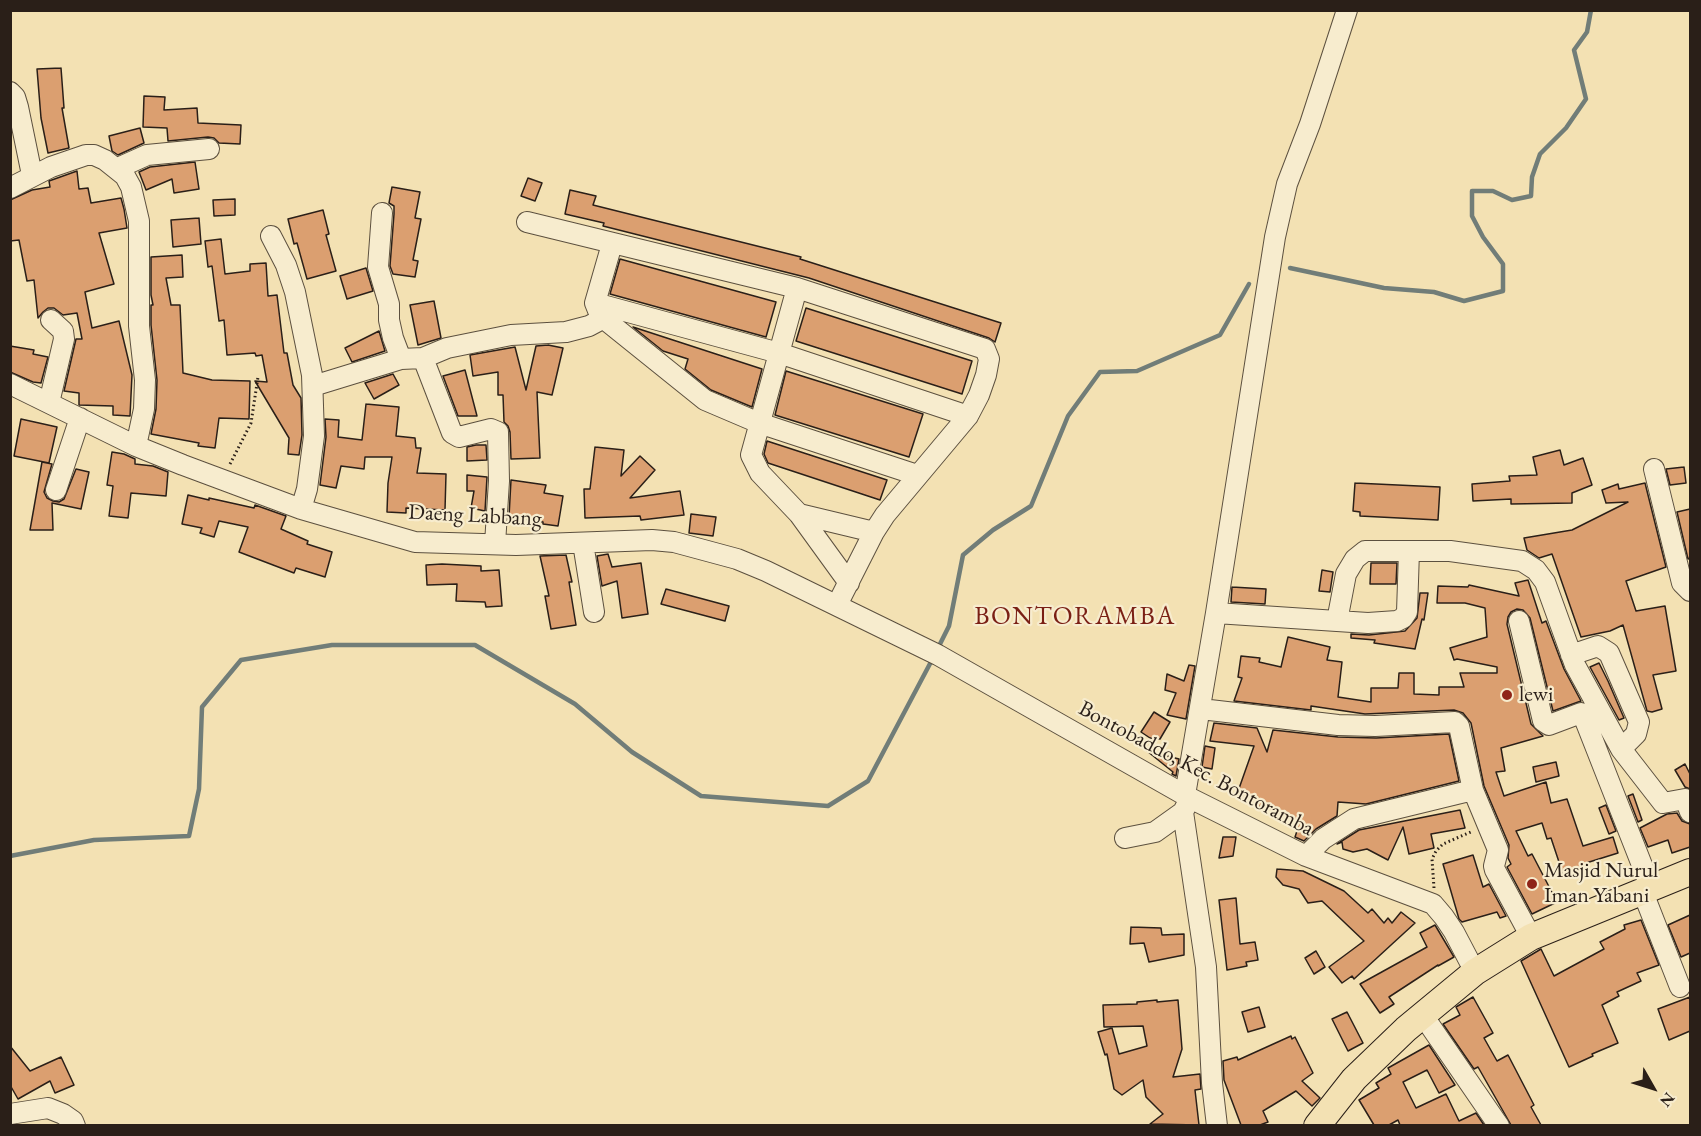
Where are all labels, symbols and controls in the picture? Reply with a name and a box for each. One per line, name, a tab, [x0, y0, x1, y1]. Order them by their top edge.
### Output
street label: Daeng Labbang	[408, 499, 542, 533]
district label: BONTORAMBA	[974, 601, 1176, 633]
place label: lewi	[1519, 682, 1553, 708]
marker: lewi	[1500, 688, 1514, 702]
street label: Bontobaddo, Kec. Bontoramba	[1074, 696, 1318, 842]
place label: Masjid Nurul Iman Yabani	[1544, 858, 1658, 909]
marker: Masjid Nurul Iman Yabani	[1525, 877, 1539, 891]
north arrow	[1623, 1058, 1683, 1118]
text: N	[1655, 1088, 1680, 1111]

